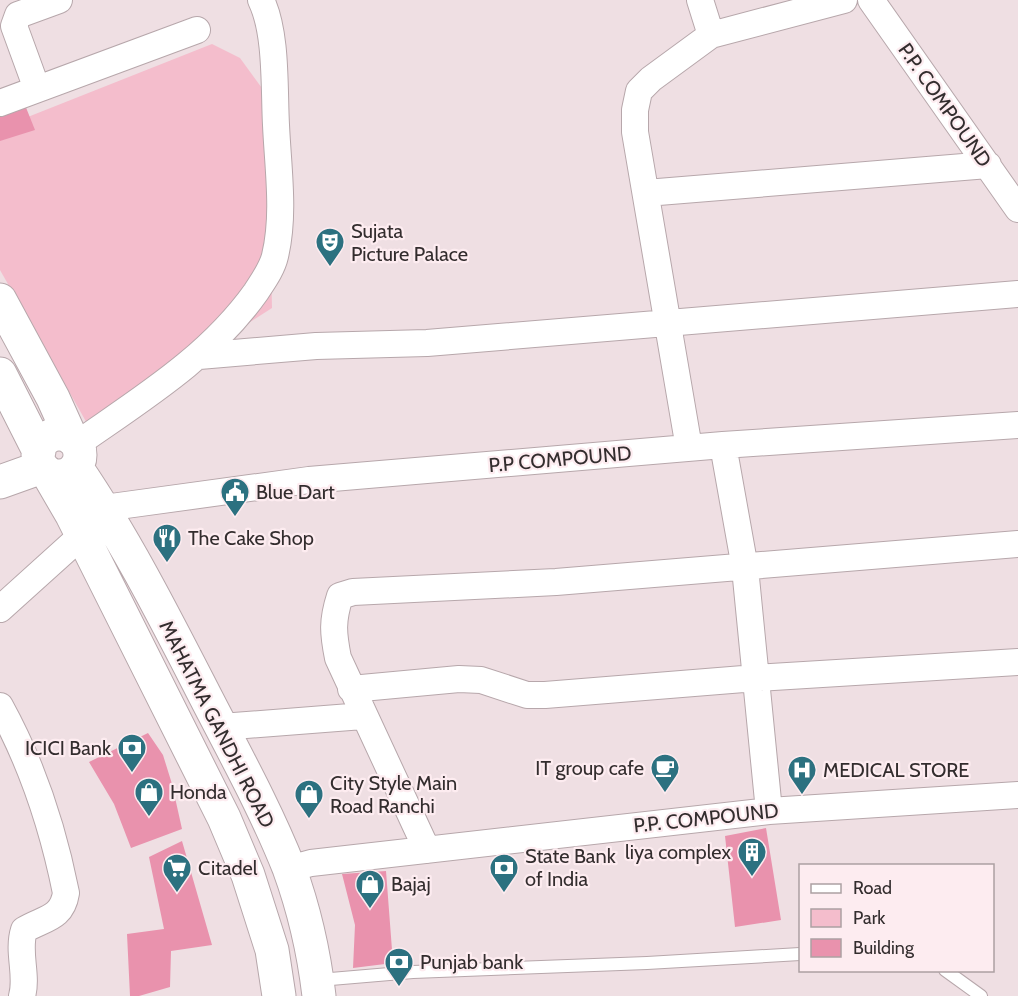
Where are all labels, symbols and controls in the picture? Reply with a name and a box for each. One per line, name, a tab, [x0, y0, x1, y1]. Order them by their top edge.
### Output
street label: P.P. COMPOUND	[893, 38, 997, 172]
place label: Sujata Picture Palace	[351, 219, 468, 266]
theatre icon: Sujata Picture Palace	[314, 226, 346, 268]
street label: P.P COMPOUND	[488, 441, 632, 477]
public building icon: Blue Dart	[219, 476, 251, 518]
place label: Blue Dart	[256, 480, 335, 504]
restaurant icon: The Cake Shop	[151, 522, 183, 564]
place label: The Cake Shop	[188, 526, 314, 550]
street label: MAHATMA GANDHI ROAD	[154, 616, 280, 832]
bank icon: ICICI Bank	[116, 732, 148, 774]
place label: ICICI Bank	[25, 736, 111, 760]
cafe icon: IT group cafe	[649, 752, 681, 794]
hospital icon: MEDICAL STORE	[786, 754, 818, 796]
place label: IT group cafe	[535, 756, 644, 780]
place label: MEDICAL STORE	[823, 758, 969, 782]
place label: City Style Main Road Ranchi	[330, 771, 457, 818]
shop icon: Honda	[133, 776, 165, 818]
shop icon: City Style Main Road Ranchi	[293, 778, 325, 820]
place label: Honda	[170, 780, 227, 804]
street label: P.P. COMPOUND	[632, 798, 780, 838]
building icon: liya complex	[736, 836, 768, 878]
place label: liya complex	[625, 840, 732, 864]
place label: State Bank of India	[525, 844, 616, 891]
supermarket icon: Citadel	[161, 852, 193, 894]
bank icon: State Bank of India	[488, 852, 520, 894]
place label: Citadel	[198, 856, 258, 880]
legend	[799, 864, 994, 972]
shop icon: Bajaj	[354, 868, 386, 910]
place label: Bajaj	[391, 872, 431, 896]
text: Road	[853, 877, 892, 899]
text: Park	[853, 907, 886, 929]
text: Building	[853, 937, 915, 959]
bank icon: Punjab bank	[383, 946, 415, 988]
place label: Punjab bank	[420, 950, 523, 974]

